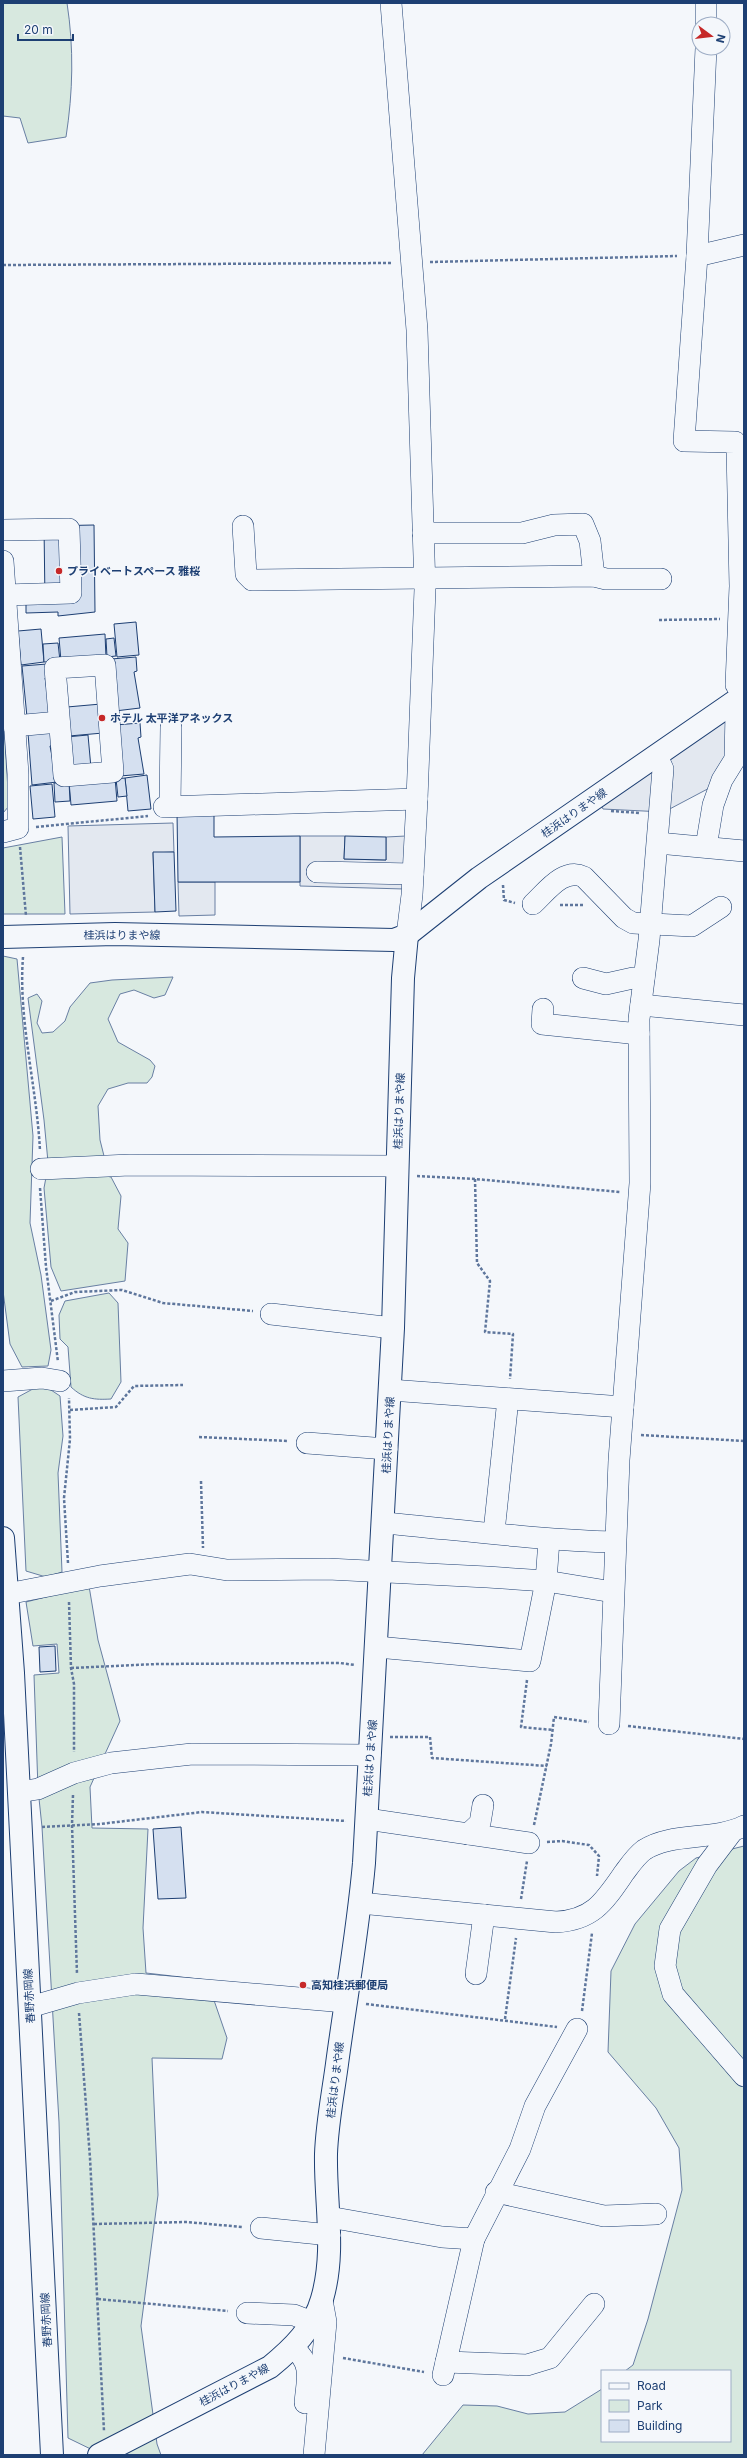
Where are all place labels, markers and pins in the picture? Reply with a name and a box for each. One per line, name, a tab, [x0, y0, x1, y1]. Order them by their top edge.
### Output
place label: プライベートスペース 雅桜	[67, 564, 200, 578]
marker: プライベートスペース 雅桜	[54, 566, 64, 576]
place label: ホテル 太平洋アネックス	[110, 711, 233, 725]
marker: ホテル 太平洋アネックス	[97, 713, 107, 723]
place label: 高知桂浜郵便局	[311, 1978, 388, 1992]
marker: 高知桂浜郵便局	[298, 1980, 308, 1990]

